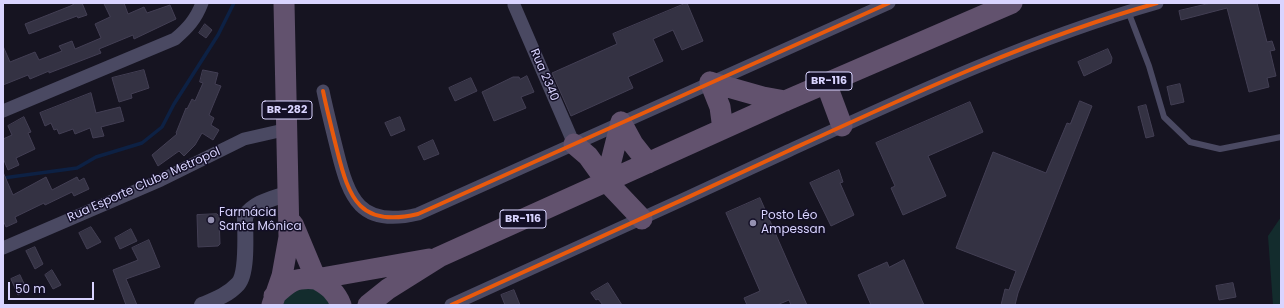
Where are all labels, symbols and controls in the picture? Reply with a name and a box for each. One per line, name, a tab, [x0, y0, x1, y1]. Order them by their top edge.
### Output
street label: Rua 2340	[527, 47, 561, 103]
road number: BR-116	[806, 72, 852, 90]
road number: BR-282	[262, 101, 312, 119]
street label: Rua Esporte Clube Metropol	[65, 145, 223, 225]
place label: Farmácia Santa Mônica	[219, 206, 302, 234]
place label: Posto Léo Ampessan	[761, 209, 825, 237]
road number: BR-116	[500, 210, 546, 228]
marker: Farmácia Santa Mônica	[206, 215, 216, 225]
marker: Posto Léo Ampessan	[748, 218, 758, 228]
scale bar	[10, 274, 96, 300]
text: 50 m	[15, 280, 46, 297]

